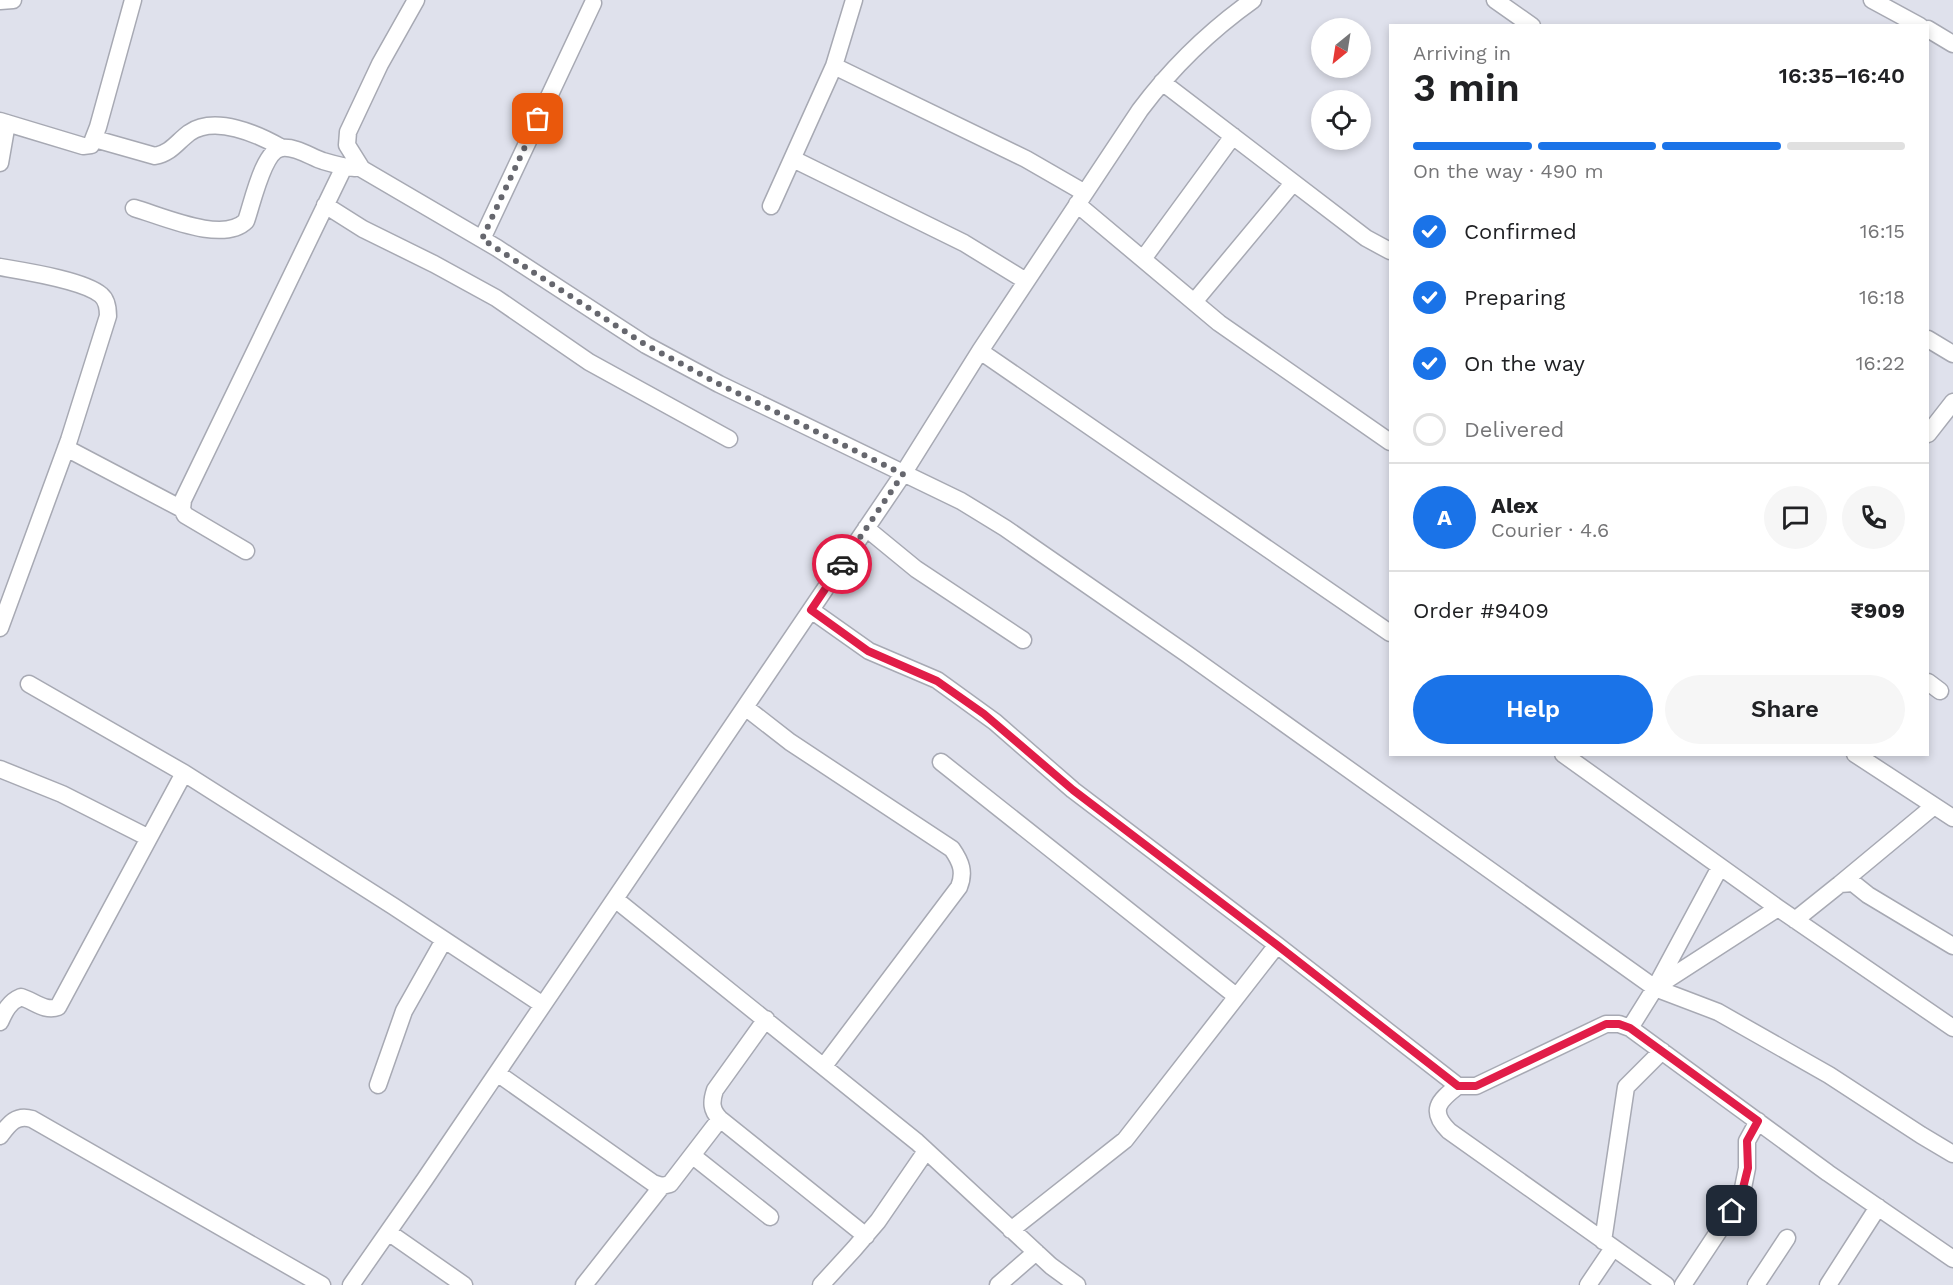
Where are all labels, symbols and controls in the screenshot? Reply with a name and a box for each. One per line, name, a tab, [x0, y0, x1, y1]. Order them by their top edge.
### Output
north arrow	[1311, 18, 1371, 78]
map controls	[1311, 18, 1371, 150]
text: Arriving in	[1413, 41, 1511, 65]
text: 16:35–16:40	[1779, 63, 1905, 88]
text: 3 min	[1413, 65, 1520, 110]
button: locate	[1311, 90, 1371, 150]
pin	[512, 93, 563, 144]
icon: bag	[521, 102, 554, 135]
text: On the way · 490 m	[1413, 159, 1603, 183]
icon: check	[1413, 215, 1446, 248]
text: Confirmed	[1464, 219, 1577, 244]
text: 16:15	[1860, 219, 1905, 243]
icon: check	[1413, 281, 1446, 314]
text: Preparing	[1464, 285, 1565, 310]
text: 16:18	[1859, 285, 1905, 309]
icon: check	[1413, 347, 1446, 380]
text: On the way	[1464, 351, 1585, 376]
text: 16:22	[1856, 351, 1905, 375]
text: Delivered	[1464, 417, 1564, 442]
button: chat	[1764, 486, 1827, 549]
button: phone	[1842, 486, 1905, 549]
text: Alex	[1491, 493, 1538, 518]
text: A	[1437, 505, 1452, 530]
text: Courier · 4.6	[1491, 518, 1609, 542]
courier	[812, 534, 872, 594]
icon: car	[826, 548, 859, 581]
text: Order #9409	[1413, 598, 1549, 623]
text: ₹909	[1851, 598, 1905, 623]
button: Help	[1413, 675, 1653, 744]
button: Share	[1665, 675, 1905, 744]
pin	[1706, 1185, 1757, 1236]
icon: home	[1715, 1194, 1748, 1227]

